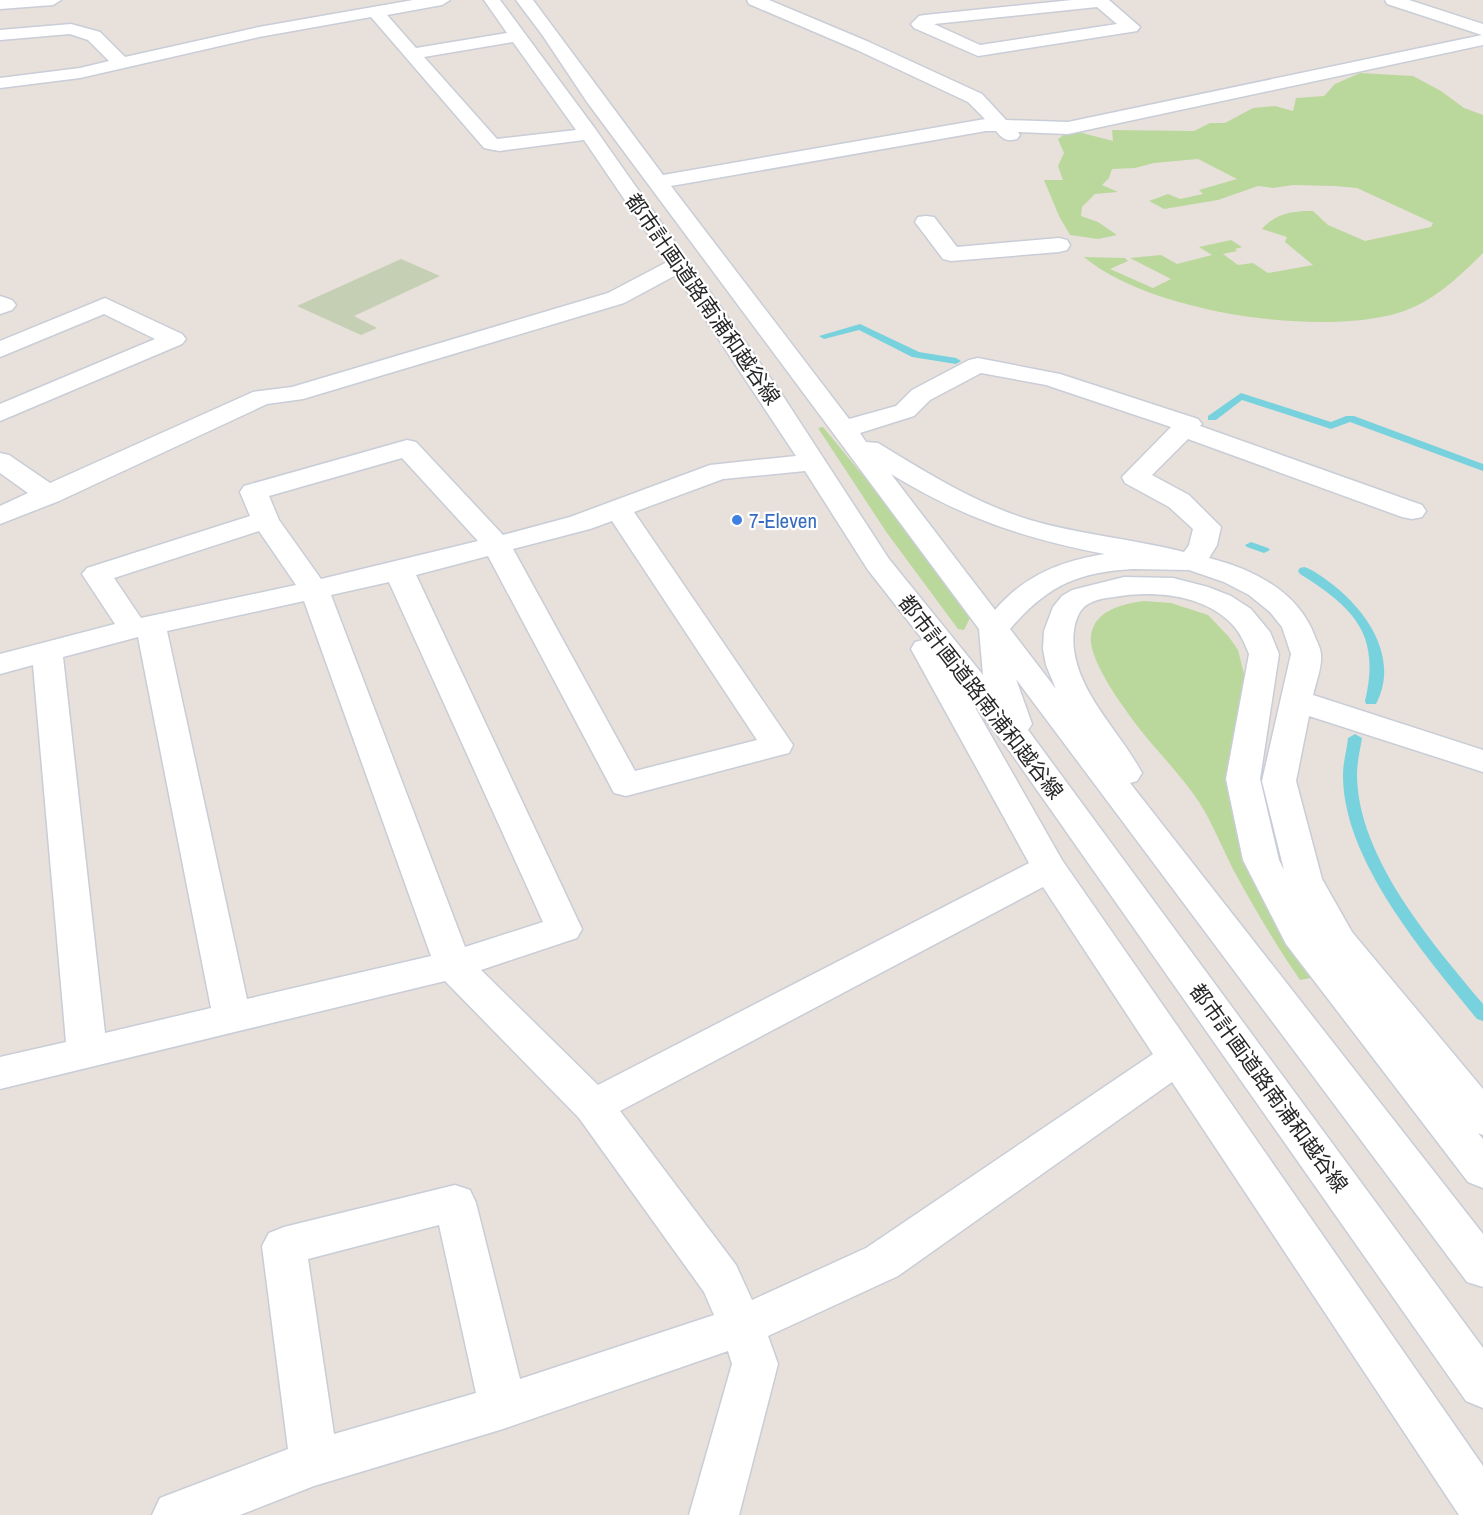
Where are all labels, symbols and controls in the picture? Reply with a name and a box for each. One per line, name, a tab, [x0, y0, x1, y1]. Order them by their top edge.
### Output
street label: 都市計画道路南浦和越谷線	[619, 187, 787, 411]
place label: 7-Eleven	[749, 506, 817, 535]
marker: 7-Eleven	[730, 513, 744, 527]
street label: 都市計画道路南浦和越谷線	[892, 589, 1070, 805]
street label: 都市計画道路南浦和越谷線	[1183, 978, 1355, 1198]

